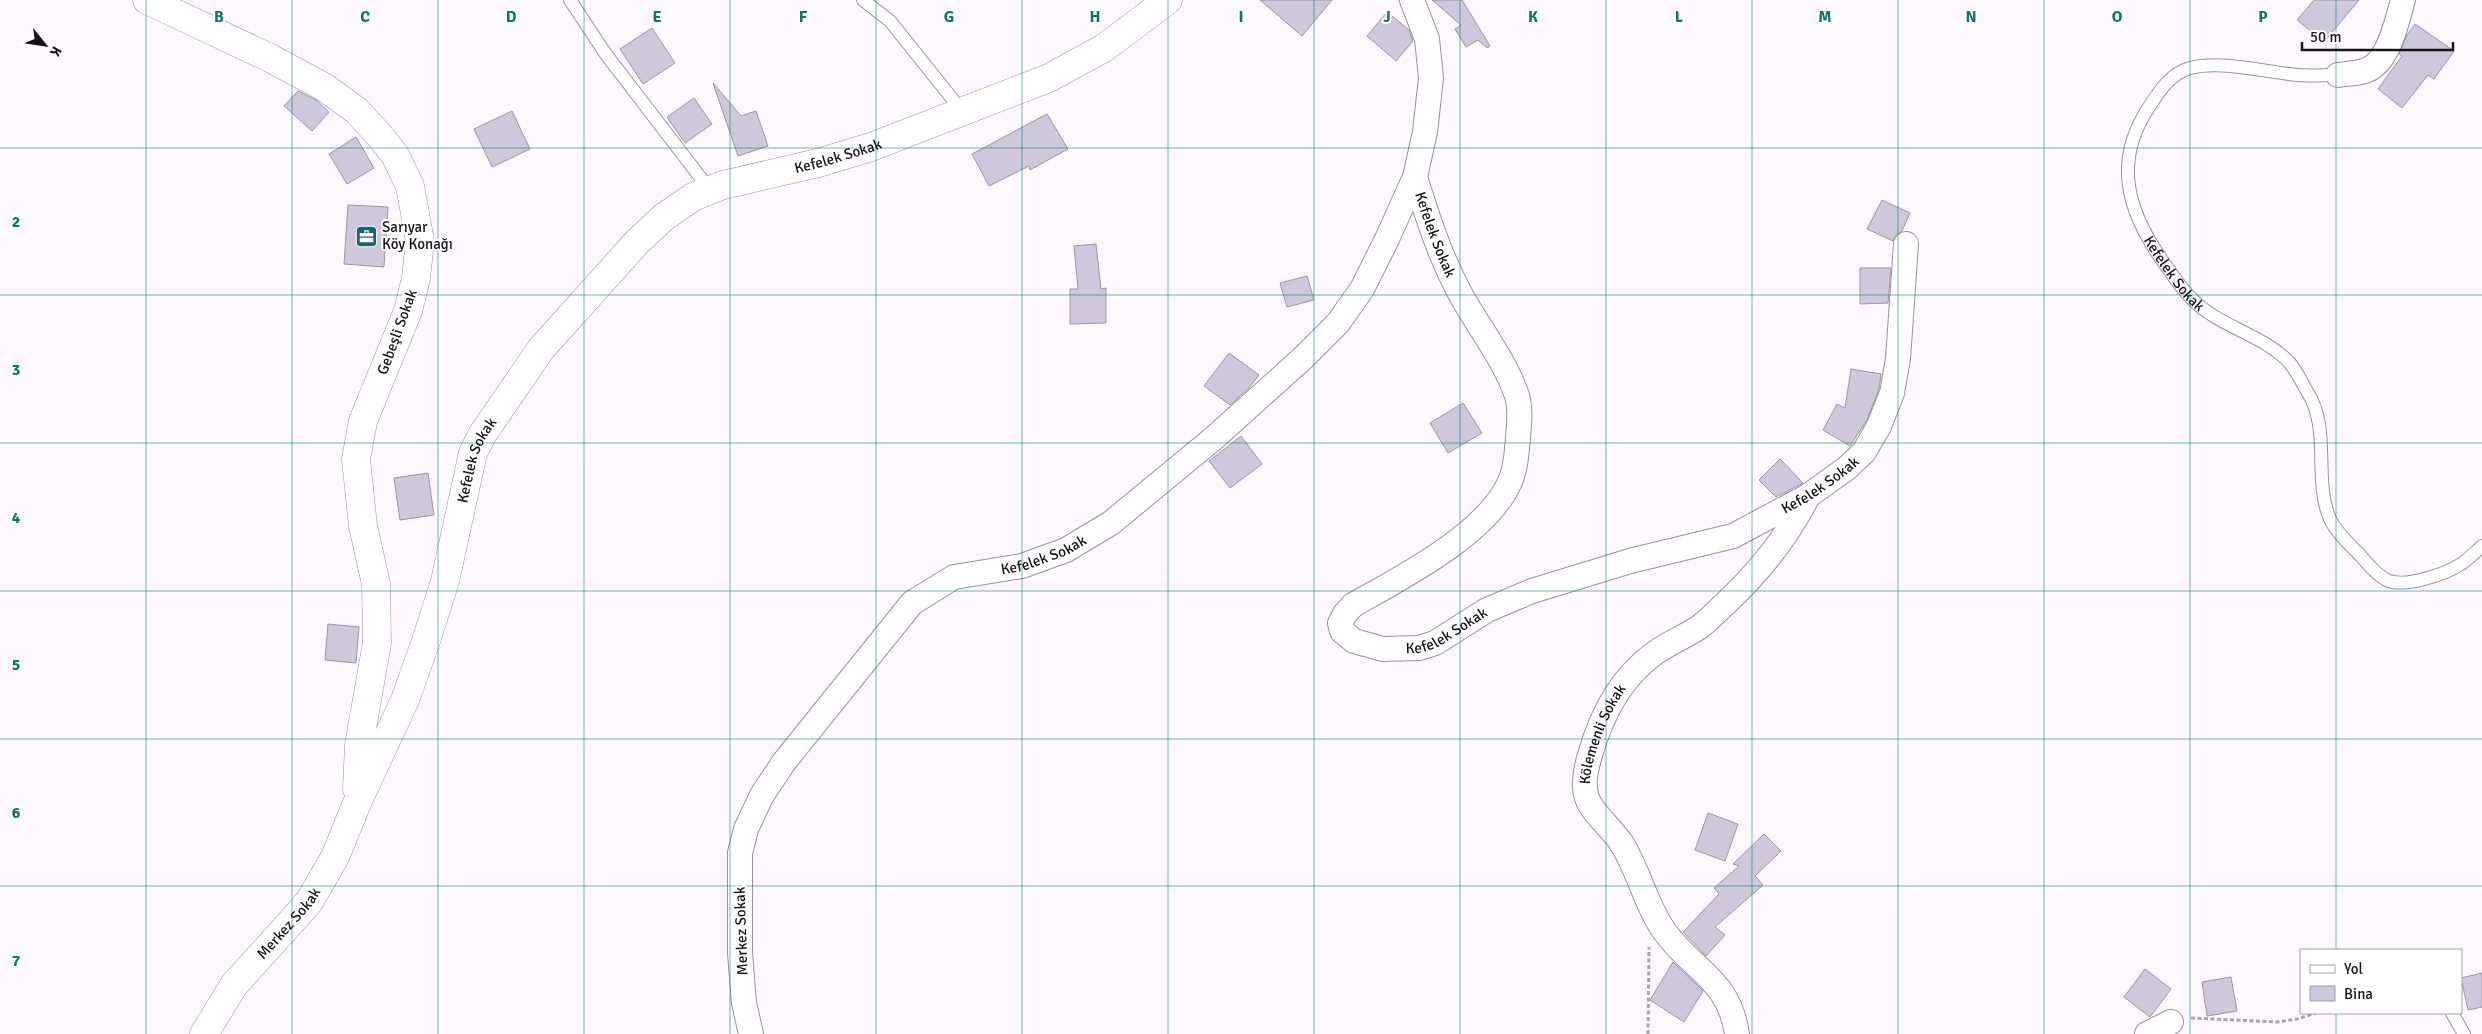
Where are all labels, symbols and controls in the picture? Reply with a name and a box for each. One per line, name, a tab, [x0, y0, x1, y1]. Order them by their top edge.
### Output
text: B	[214, 7, 224, 27]
text: C	[360, 7, 370, 27]
text: D	[506, 7, 517, 27]
text: E	[652, 7, 662, 27]
text: F	[799, 7, 808, 27]
text: G	[944, 7, 954, 27]
text: H	[1090, 7, 1100, 27]
text: I	[1238, 7, 1244, 27]
text: J	[1383, 7, 1391, 27]
text: K	[1528, 7, 1538, 27]
text: L	[1675, 7, 1684, 27]
text: M	[1818, 7, 1832, 27]
text: N	[1965, 7, 1977, 27]
text: O	[2112, 7, 2123, 27]
text: P	[2258, 7, 2268, 27]
north arrow	[20, 20, 70, 70]
scale bar	[2302, 20, 2453, 52]
text: 50 m	[2310, 28, 2341, 46]
text: K	[46, 43, 65, 60]
street label: Kefelek Sokak	[793, 135, 885, 177]
street label: Kefelek Sokak	[1411, 190, 1460, 281]
text: 2	[12, 212, 20, 232]
place label: Sarıyar Köy Konağı	[382, 218, 453, 253]
office icon: Sarıyar Köy Konağı	[354, 224, 378, 248]
street label: Kefelek Sokak	[2140, 233, 2208, 316]
street label: Gebeşli Sokak	[373, 286, 421, 377]
text: 3	[12, 360, 20, 380]
street label: Kefelek Sokak	[453, 414, 500, 505]
street label: Kefelek Sokak	[1778, 452, 1863, 518]
text: 4	[12, 508, 21, 528]
street label: Kefelek Sokak	[999, 531, 1090, 578]
street label: Kefelek Sokak	[1405, 603, 1491, 657]
text: 5	[12, 655, 20, 675]
street label: Kölemenli Sokak	[1576, 680, 1630, 785]
text: 6	[12, 803, 21, 823]
street label: Merkez Sokak	[253, 884, 325, 963]
street label: Merkez Sokak	[730, 886, 752, 976]
legend	[2300, 949, 2462, 1014]
text: 7	[12, 951, 21, 971]
text: Yol	[2344, 960, 2363, 978]
text: Bina	[2344, 985, 2373, 1003]

